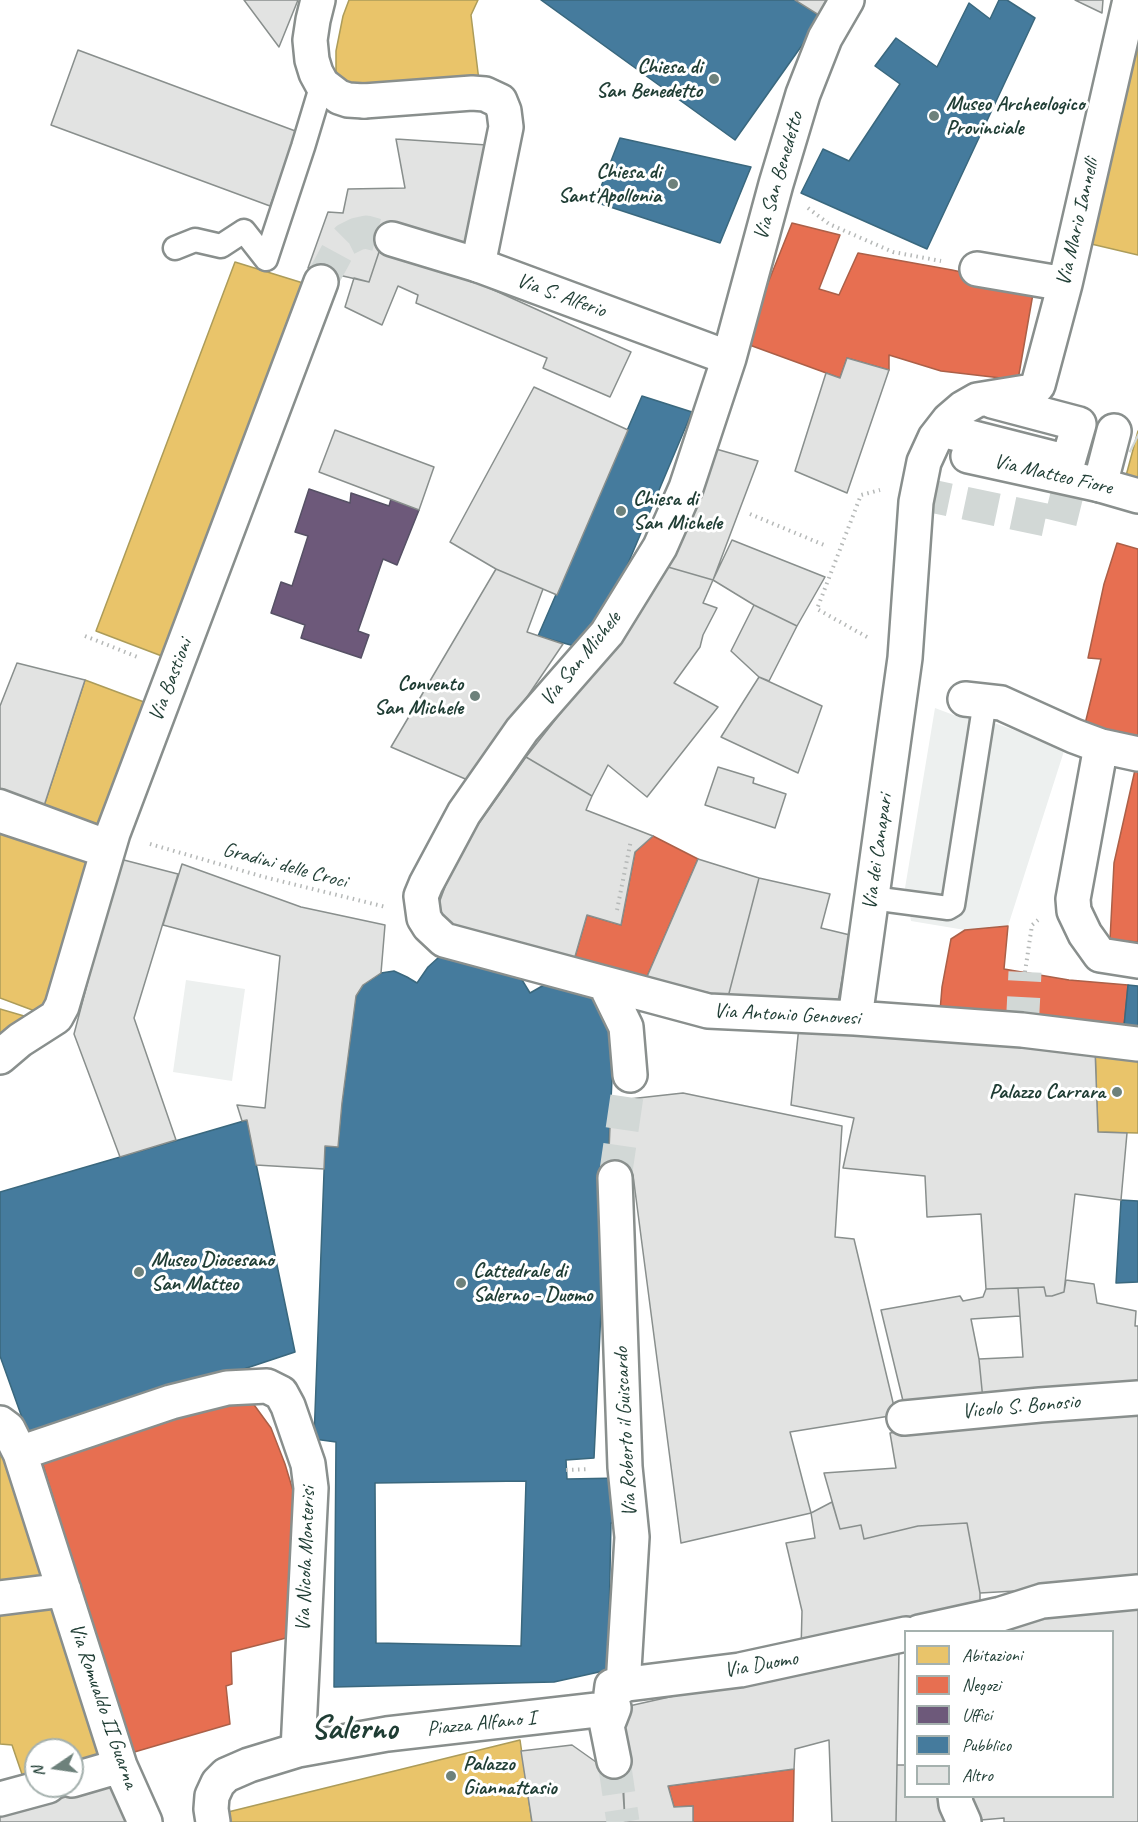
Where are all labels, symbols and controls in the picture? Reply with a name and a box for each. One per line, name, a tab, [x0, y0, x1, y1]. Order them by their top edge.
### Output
place label: Chiesa di San Benedetto	[596, 54, 702, 104]
marker: Chiesa di San Benedetto	[707, 72, 721, 86]
place label: Museo Archeologico Provinciale	[946, 91, 1085, 141]
street label: Via San Benedetto	[749, 109, 809, 243]
marker: Museo Archeologico Provinciale	[927, 109, 941, 123]
street label: Via Mario Iannelli	[1051, 156, 1105, 288]
place label: Chiesa di Sant'Apollonia	[558, 159, 661, 209]
marker: Chiesa di Sant'Apollonia	[666, 177, 680, 191]
street label: Via S. Alferio	[513, 268, 609, 324]
street label: Via Matteo Fiore	[991, 449, 1115, 501]
place label: Chiesa di San Michele	[633, 486, 722, 536]
marker: Chiesa di San Michele	[614, 504, 628, 518]
street label: Via San Michele	[535, 606, 627, 712]
street label: Via Bastioni	[144, 635, 198, 725]
place label: Convento San Michele	[374, 671, 463, 721]
marker: Convento San Michele	[468, 689, 482, 703]
street label: Via dei Canapari	[857, 792, 899, 912]
street label: Gradini delle Croci	[220, 837, 350, 895]
street label: Via Antonio Genovesi	[713, 999, 861, 1031]
place label: Palazzo Carrara	[989, 1079, 1105, 1105]
marker: Palazzo Carrara	[1110, 1085, 1124, 1099]
place label: Museo Diocesano San Matteo	[151, 1247, 274, 1297]
place label: Cattedrale di Salerno - Duomo	[473, 1258, 592, 1308]
marker: Museo Diocesano San Matteo	[132, 1265, 146, 1279]
marker: Cattedrale di Salerno - Duomo	[454, 1276, 468, 1290]
street label: Via Roberto il Guiscardo	[609, 1346, 643, 1518]
street label: Vicolo S. Bonosio	[961, 1389, 1081, 1425]
street label: Via Nicola Monterisi	[291, 1486, 321, 1632]
street label: Via Romualdo II Guarna	[63, 1620, 143, 1792]
legend	[904, 1630, 1114, 1798]
text: Abitazioni	[962, 1644, 1022, 1666]
street label: Via Duomo	[722, 1646, 800, 1684]
text: Negozi	[962, 1674, 1001, 1696]
text: Uffici	[962, 1704, 992, 1726]
street label: Piazza Alfano I	[426, 1706, 536, 1742]
district label: Salerno	[311, 1709, 397, 1749]
text: Pubblico	[962, 1734, 1011, 1756]
north arrow	[24, 1738, 84, 1798]
place label: Palazzo Giannattasio	[463, 1751, 557, 1801]
text: Altro	[962, 1764, 993, 1786]
text: N	[28, 1765, 49, 1779]
marker: Palazzo Giannattasio	[444, 1769, 458, 1783]

